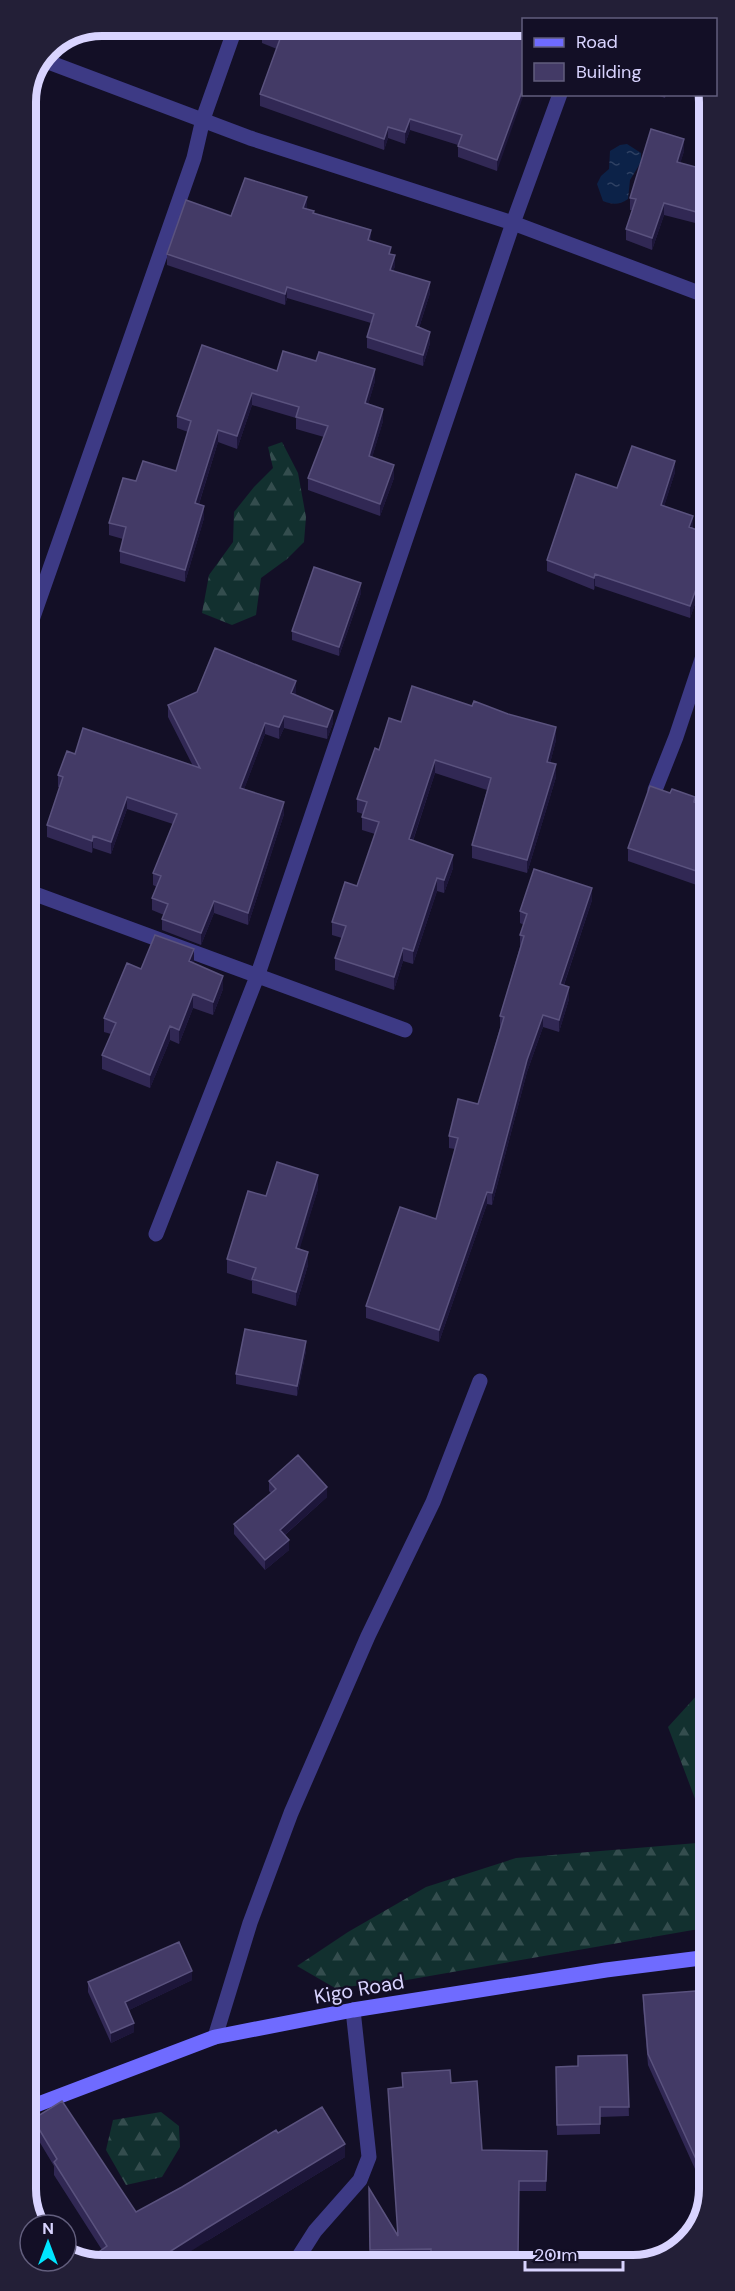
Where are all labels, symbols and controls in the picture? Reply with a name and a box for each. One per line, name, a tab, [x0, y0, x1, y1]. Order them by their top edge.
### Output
legend	[522, 18, 717, 96]
text: Road	[576, 30, 618, 54]
text: Building	[576, 60, 641, 84]
street label: Kigo Road	[312, 1968, 406, 2010]
north arrow	[18, 2213, 78, 2273]
text: N	[42, 2218, 54, 2239]
scale bar	[525, 2234, 622, 2272]
text: 20 m	[534, 2243, 577, 2267]

